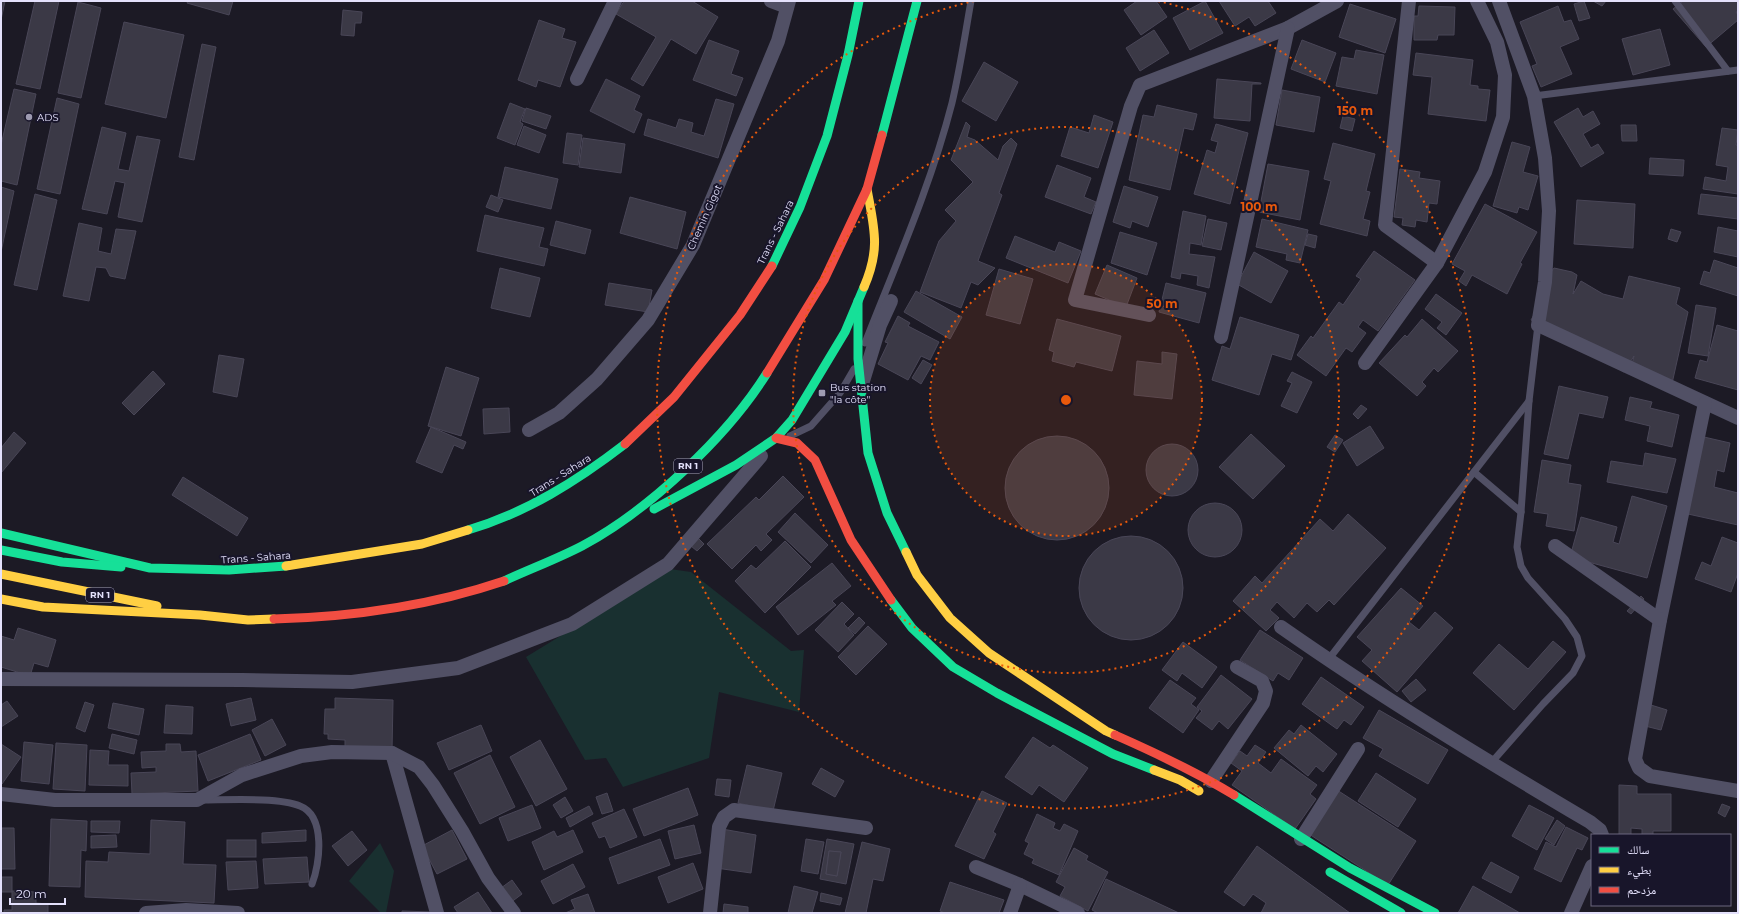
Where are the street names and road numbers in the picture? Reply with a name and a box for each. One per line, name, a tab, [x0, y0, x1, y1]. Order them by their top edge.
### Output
street label: Chemin Gigot	[684, 183, 725, 252]
street label: Trans - Sahara	[754, 198, 797, 267]
street label: Trans - Sahara	[527, 451, 593, 499]
road number: RN 1	[674, 459, 702, 473]
street label: Trans - Sahara	[221, 549, 291, 566]
road number: RN 1	[86, 588, 114, 602]

